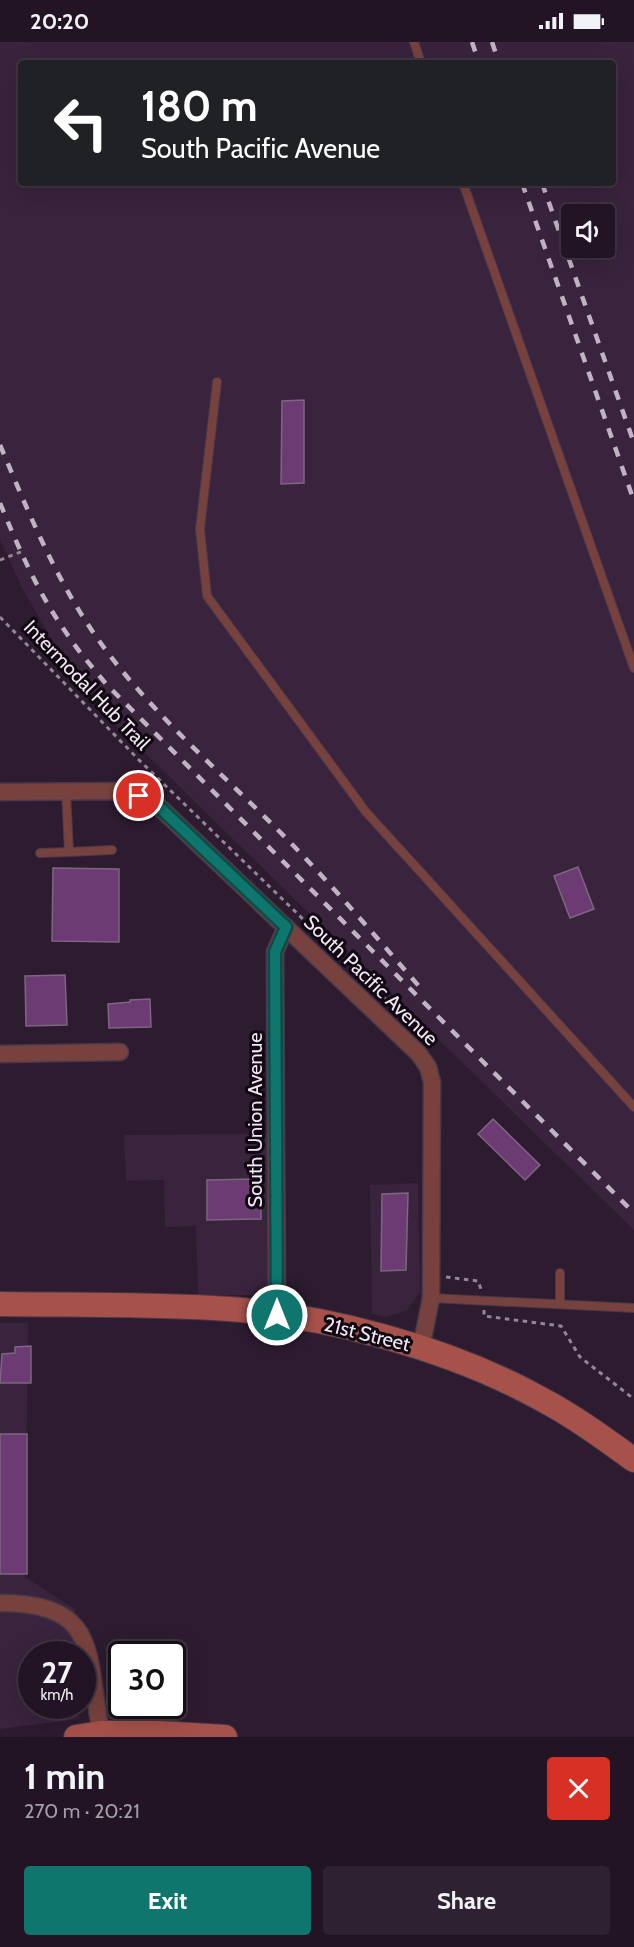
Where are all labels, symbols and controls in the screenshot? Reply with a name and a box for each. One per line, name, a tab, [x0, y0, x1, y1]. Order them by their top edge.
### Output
text: 20:20	[30, 8, 89, 35]
text: 180 m	[141, 80, 257, 132]
icon: left	[42, 84, 120, 162]
text: South Pacific Avenue	[141, 132, 380, 165]
map controls	[561, 204, 615, 258]
button: sound	[561, 204, 615, 258]
street label: Intermodal Hub Trail	[19, 615, 155, 755]
pin	[113, 770, 164, 821]
icon: arrive	[122, 779, 155, 812]
street label: South Pacific Avenue	[299, 910, 443, 1050]
street label: South Union Avenue	[243, 1033, 267, 1207]
position arrow	[245, 1283, 309, 1347]
street label: 21st Street	[321, 1312, 413, 1356]
speed limit sign: 30	[108, 1641, 186, 1719]
text: 27	[41, 1654, 73, 1691]
text: km/h	[41, 1686, 73, 1704]
text: 1 min	[24, 1754, 105, 1798]
button: close	[547, 1757, 610, 1820]
text: 270 m · 20:21	[24, 1799, 140, 1823]
button: Exit	[24, 1866, 311, 1935]
button: Share	[323, 1866, 610, 1935]

